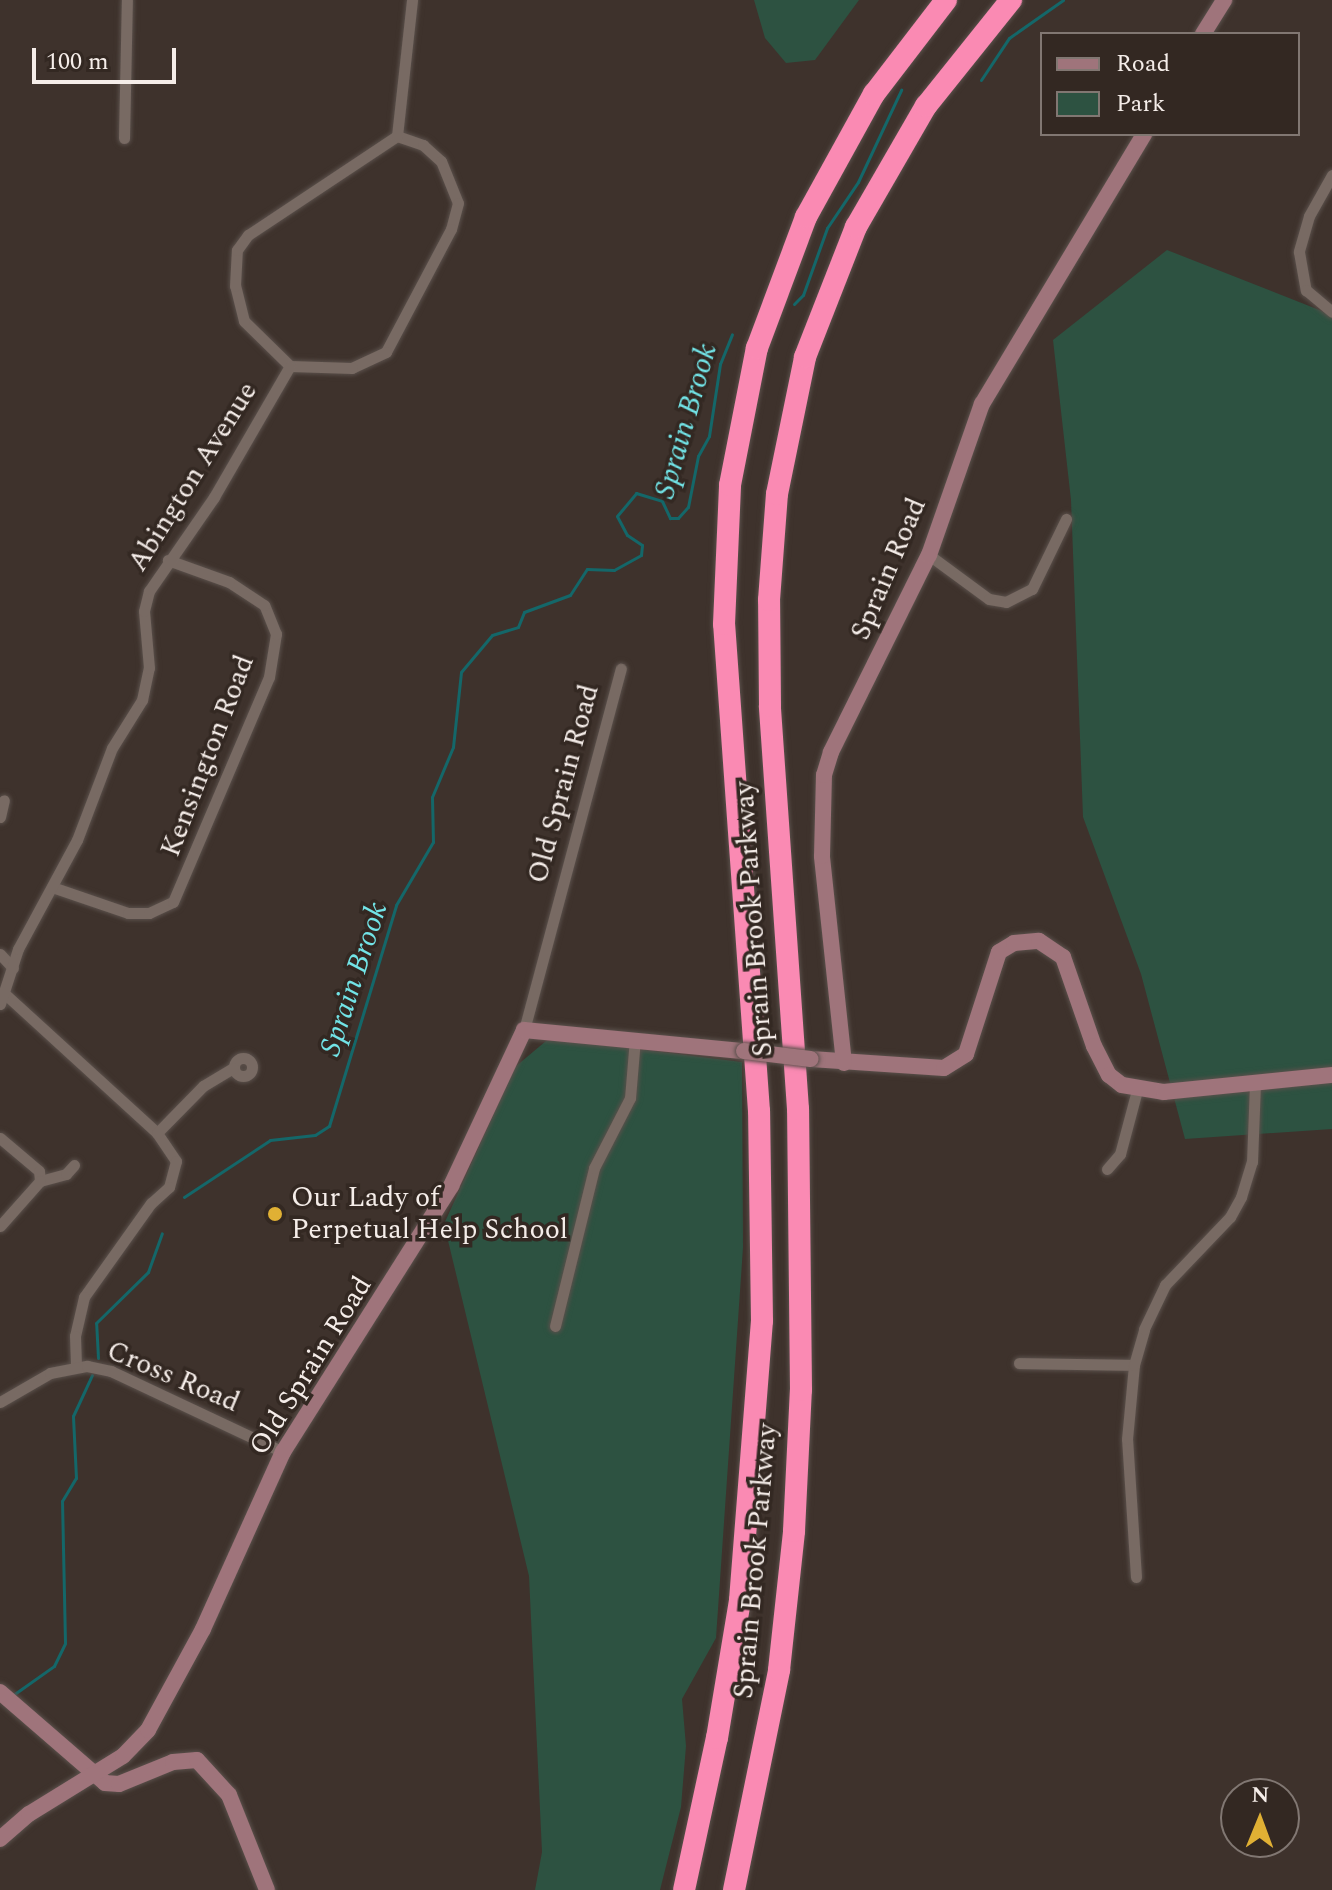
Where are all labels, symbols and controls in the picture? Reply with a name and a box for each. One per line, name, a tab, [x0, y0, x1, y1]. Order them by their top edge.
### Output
scale bar	[36, 32, 180, 82]
legend	[1040, 32, 1300, 136]
text: 100 m	[46, 44, 109, 80]
text: Road	[1116, 46, 1170, 82]
text: Park	[1116, 86, 1166, 122]
water label: Sprain Brook	[647, 339, 725, 503]
street label: Abington Avenue	[121, 376, 265, 578]
street label: Sprain Road	[844, 493, 934, 645]
street label: Kensington Road	[154, 650, 262, 862]
street label: Old Sprain Road	[521, 681, 607, 887]
street label: Sprain Brook Parkway	[728, 780, 780, 1058]
water label: Sprain Brook	[312, 898, 396, 1060]
place label: Our Lady of Perpetual Help School	[291, 1181, 568, 1247]
marker: Our Lady of Perpetual Help School	[266, 1205, 284, 1223]
street label: Old Sprain Road	[243, 1270, 379, 1462]
street label: Cross Road	[102, 1334, 244, 1420]
street label: Sprain Brook Parkway	[727, 1422, 785, 1700]
north arrow	[1220, 1778, 1300, 1858]
text: N	[1251, 1779, 1270, 1812]

